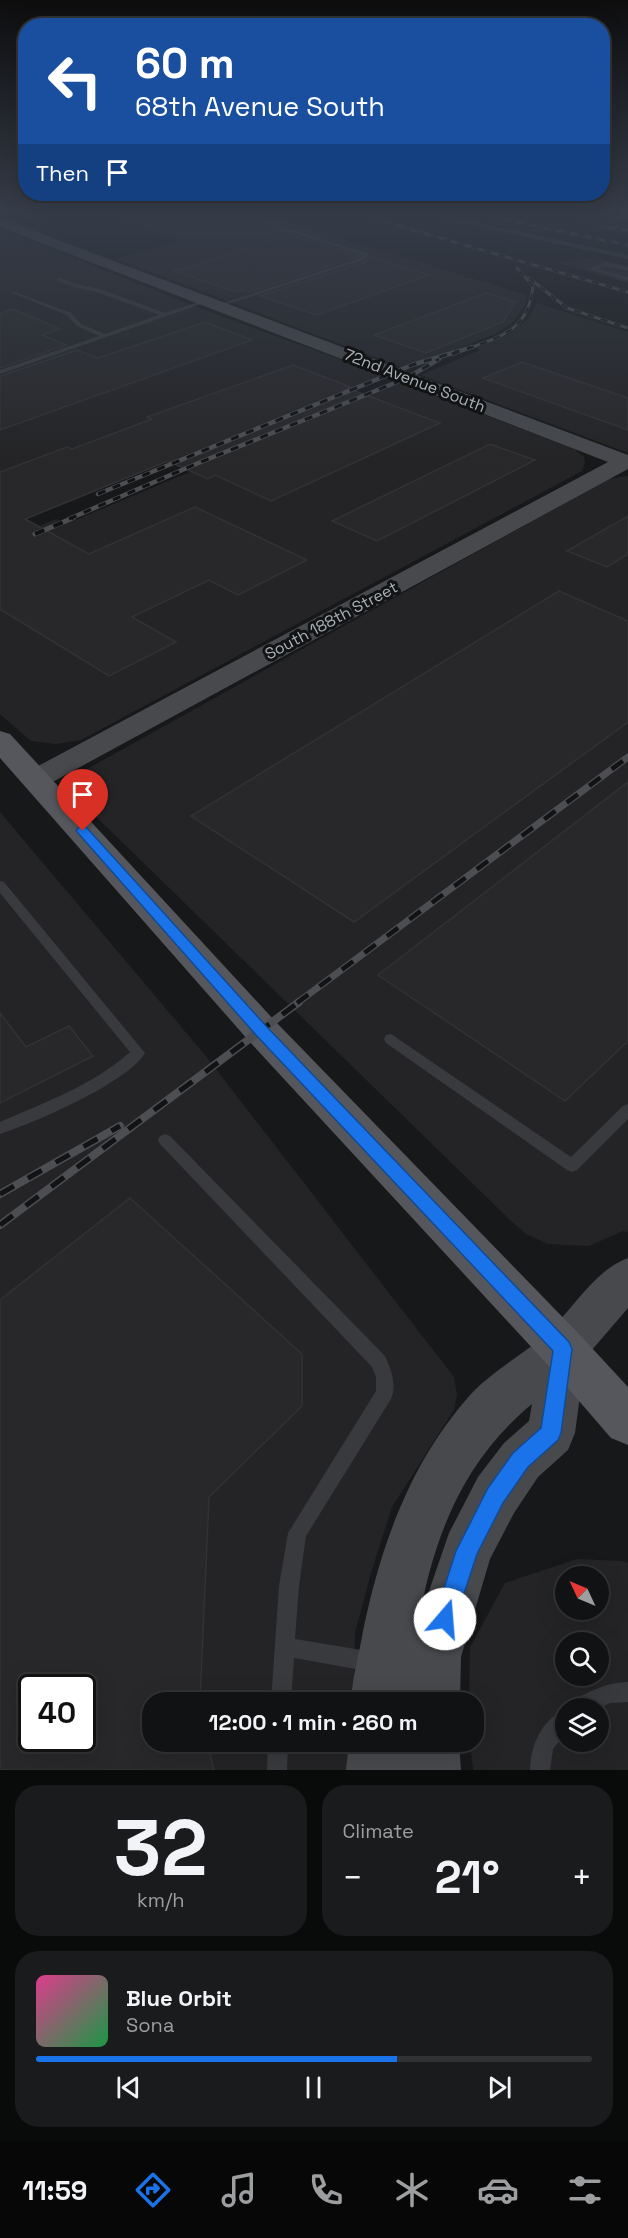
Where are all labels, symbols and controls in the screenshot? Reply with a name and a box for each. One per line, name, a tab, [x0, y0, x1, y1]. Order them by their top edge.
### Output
text: 60 m	[135, 37, 235, 90]
icon: left	[36, 42, 114, 120]
text: 68th Avenue South	[135, 89, 385, 124]
icon: arrive	[101, 156, 134, 189]
text: Then	[36, 159, 89, 187]
street label: 72nd Avenue South	[341, 344, 489, 417]
street label: South 188th Street	[261, 577, 401, 664]
pin	[57, 769, 108, 831]
icon: arrive	[66, 778, 99, 811]
north arrow	[555, 1566, 609, 1620]
map controls	[555, 1566, 609, 1752]
position arrow	[413, 1587, 477, 1651]
button: search	[555, 1632, 609, 1686]
speed limit sign: 40	[18, 1674, 96, 1752]
button: layers	[555, 1698, 609, 1752]
text: 12:00 · 1 min · 260 m	[208, 1708, 418, 1736]
text: 32	[114, 1798, 208, 1898]
text: Climate	[343, 1818, 414, 1844]
text: 21°	[435, 1849, 500, 1906]
text: −	[343, 1857, 363, 1899]
text: +	[572, 1857, 592, 1899]
text: km/h	[137, 1887, 185, 1913]
text: Blue Orbit	[126, 1984, 232, 2012]
text: Sona	[126, 2012, 174, 2038]
icon: previous	[112, 2071, 145, 2104]
icon: pause	[297, 2071, 330, 2104]
icon: next	[483, 2071, 516, 2104]
icon: directions	[132, 2169, 174, 2211]
icon: music	[218, 2169, 260, 2211]
icon: phone	[305, 2169, 347, 2211]
icon: climate	[391, 2169, 433, 2211]
icon: car	[477, 2169, 519, 2211]
icon: filters	[564, 2169, 606, 2211]
text: 11:59	[22, 2173, 88, 2208]

